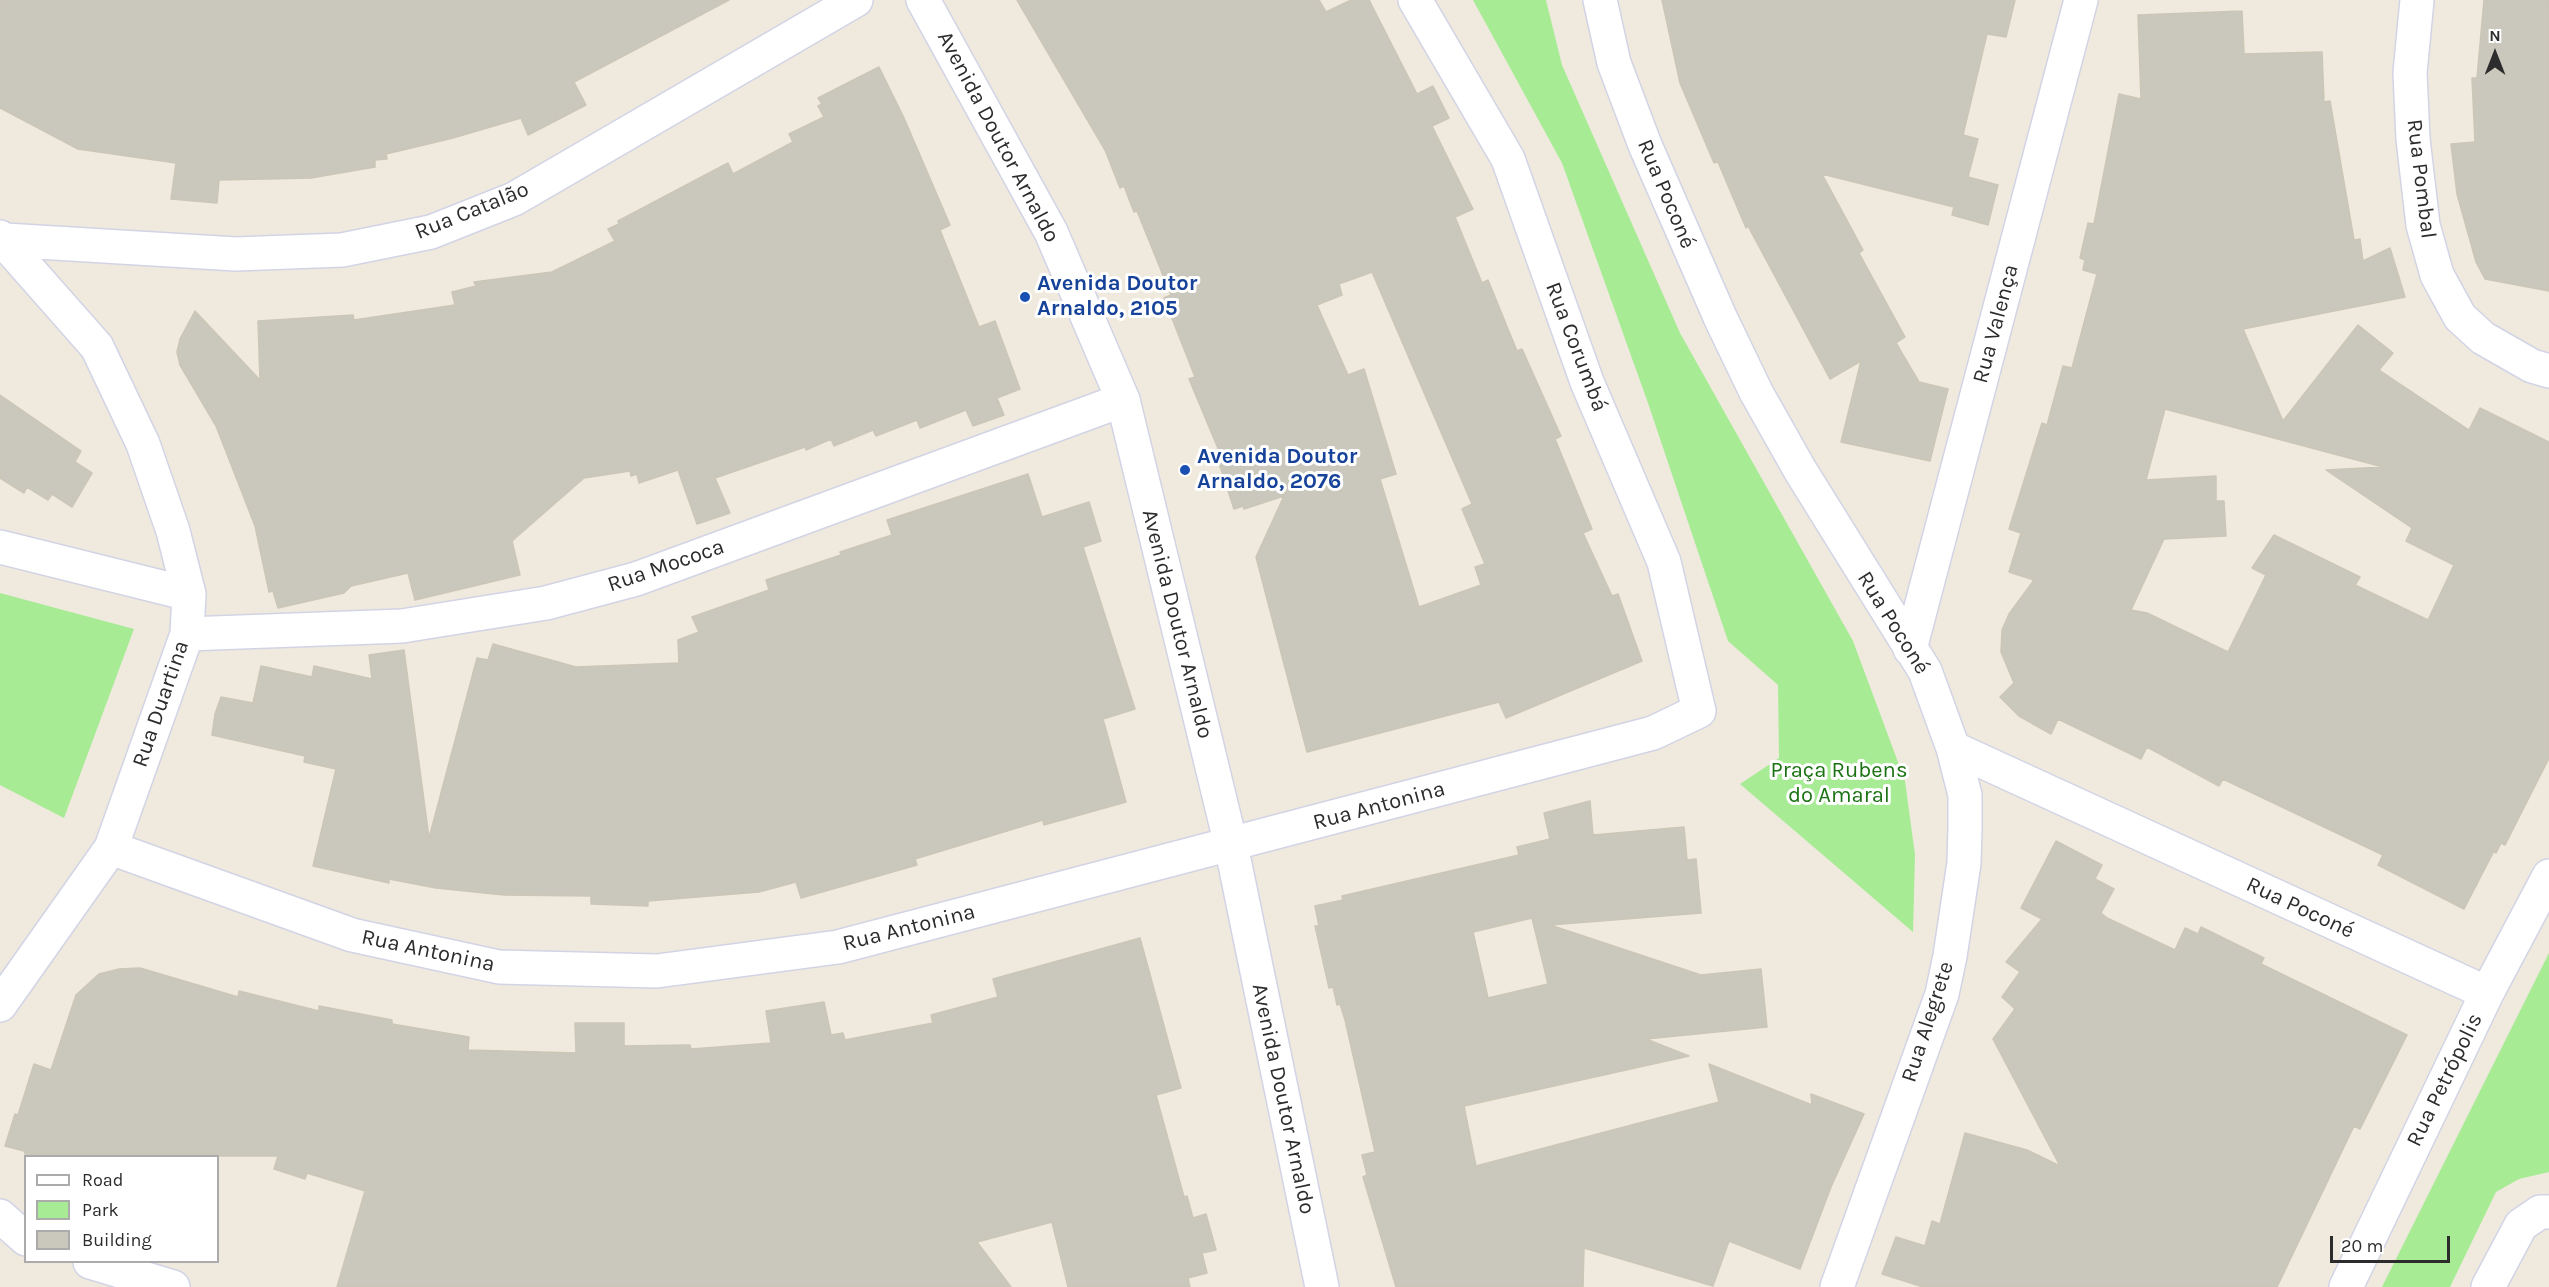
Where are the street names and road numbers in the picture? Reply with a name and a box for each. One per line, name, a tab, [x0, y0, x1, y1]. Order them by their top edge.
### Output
street label: Avenida Doutor Arnaldo	[931, 27, 1065, 247]
street label: Rua Pombal	[2401, 118, 2441, 240]
street label: Rua Poconé	[1631, 135, 1701, 253]
street label: Rua Catalão	[411, 176, 533, 246]
street label: Rua Valença	[1967, 262, 2025, 386]
street label: Rua Corumbá	[1539, 278, 1613, 416]
street label: Avenida Doutor Arnaldo	[1136, 507, 1218, 741]
street label: Rua Mococa	[604, 534, 728, 598]
street label: Rua Poconé	[1851, 567, 1935, 679]
street label: Rua Duartina	[127, 637, 195, 771]
street label: Rua Antonina	[1310, 776, 1448, 836]
street label: Rua Poconé	[2242, 871, 2358, 945]
street label: Rua Antonina	[840, 899, 978, 957]
street label: Rua Antonina	[359, 924, 497, 978]
street label: Rua Alegrete	[1896, 958, 1960, 1086]
street label: Avenida Doutor Arnaldo	[1246, 981, 1320, 1217]
street label: Rua Petrópolis	[2401, 1009, 2489, 1151]

